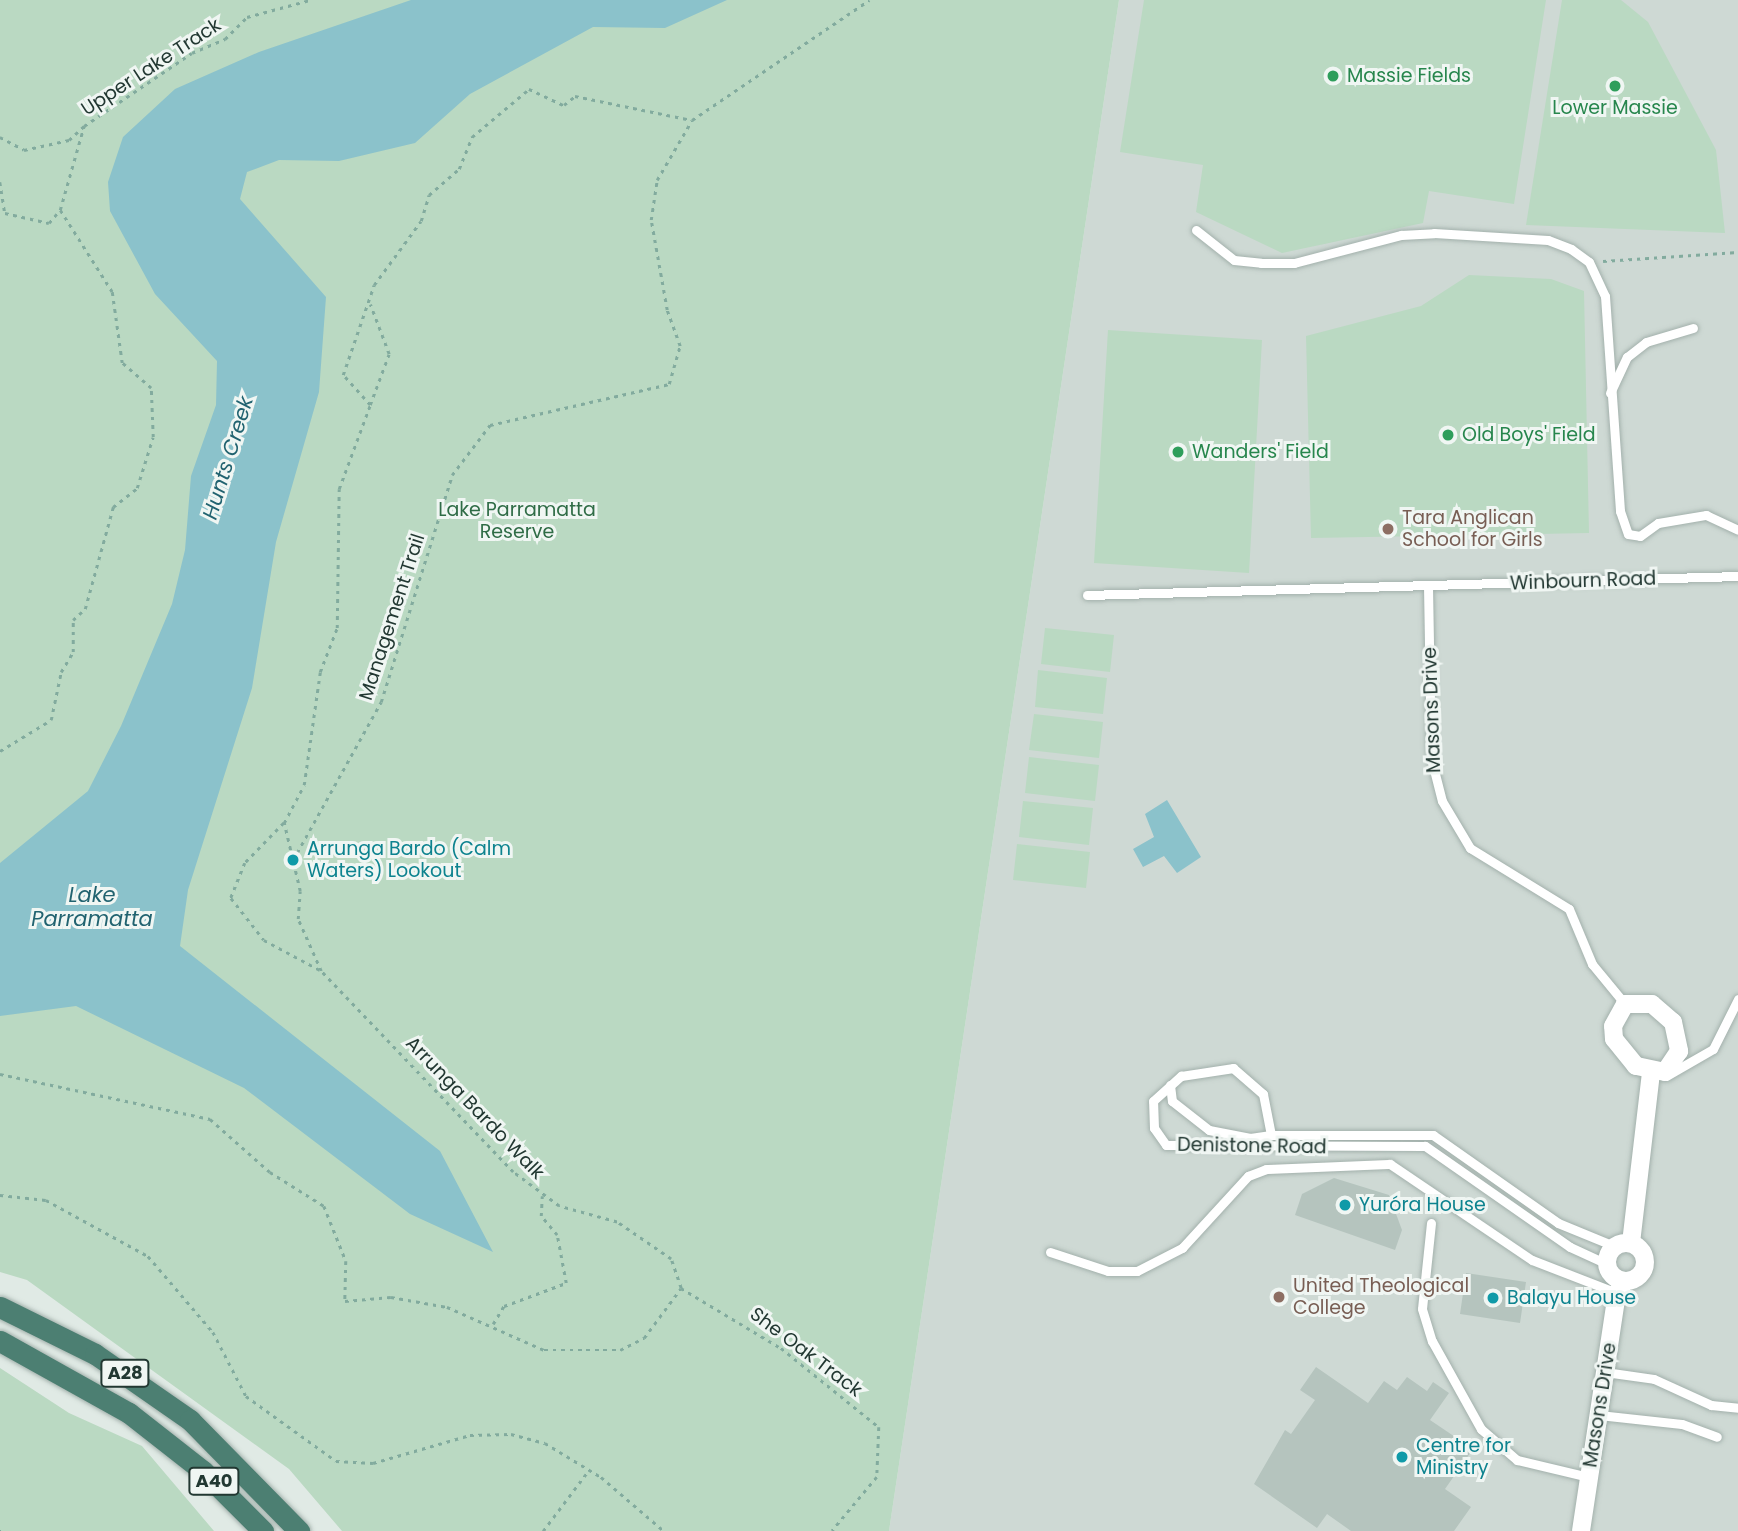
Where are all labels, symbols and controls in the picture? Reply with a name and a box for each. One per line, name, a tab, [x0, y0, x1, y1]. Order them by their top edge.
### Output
street label: Upper Lake Track	[77, 13, 225, 121]
place label: Massie Fields	[1347, 65, 1471, 87]
marker: Massie Fields	[1325, 68, 1341, 84]
marker: Lower Massie	[1607, 78, 1623, 94]
place label: Lower Massie	[1552, 97, 1678, 119]
water label: Hunts Creek	[197, 394, 259, 522]
place label: Old Boys' Field	[1462, 424, 1596, 446]
marker: Old Boys' Field	[1440, 427, 1456, 443]
place label: Wanders' Field	[1192, 441, 1329, 463]
marker: Wanders' Field	[1170, 444, 1186, 460]
park label: Lake Parramatta Reserve	[438, 499, 596, 543]
place label: Tara Anglican School for Girls	[1402, 507, 1543, 551]
marker: Tara Anglican School for Girls	[1380, 521, 1396, 537]
street label: Management Trail	[354, 531, 430, 703]
street label: Winbourn Road	[1510, 567, 1656, 595]
street label: Masons Drive	[1418, 647, 1446, 773]
place label: Arrunga Bardo (Calm Waters) Lookout	[307, 838, 511, 882]
marker: Arrunga Bardo (Calm Waters) Lookout	[285, 852, 301, 868]
water label: Lake Parramatta	[31, 882, 153, 932]
street label: Arrunga Bardo Walk	[401, 1032, 549, 1184]
street label: Denistone Road	[1177, 1133, 1327, 1159]
place label: Yuróra House	[1359, 1194, 1486, 1216]
marker: Yuróra House	[1337, 1197, 1353, 1213]
place label: United Theological College	[1293, 1275, 1469, 1319]
place label: Balayu House	[1507, 1287, 1636, 1309]
marker: United Theological College	[1271, 1289, 1287, 1305]
marker: Balayu House	[1485, 1290, 1501, 1306]
street label: She Oak Track	[745, 1302, 867, 1402]
street label: Masons Drive	[1579, 1341, 1621, 1469]
road number: A28	[99, 1358, 151, 1388]
place label: Centre for Ministry	[1416, 1435, 1511, 1479]
marker: Centre for Ministry	[1394, 1449, 1410, 1465]
road number: A40	[188, 1466, 240, 1496]

